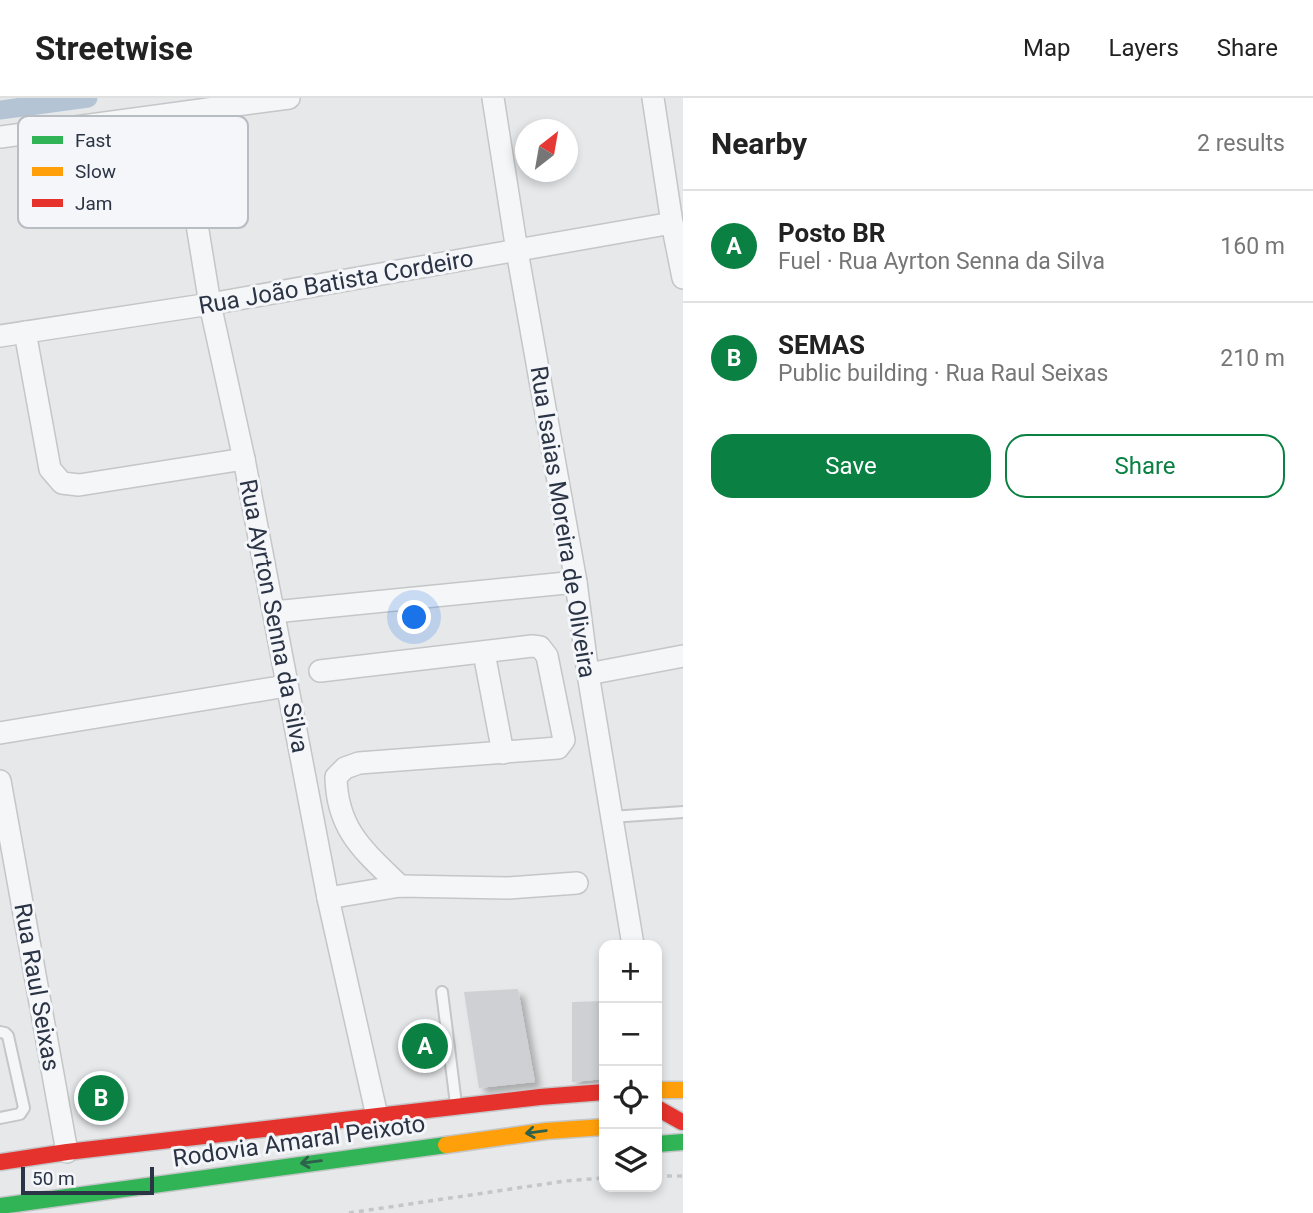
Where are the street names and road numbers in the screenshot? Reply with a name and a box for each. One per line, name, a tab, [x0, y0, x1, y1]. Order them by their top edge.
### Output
street label: Rua João Batista Cordeiro	[196, 244, 476, 320]
street label: Rua Isaias Moreira de Oliveira	[525, 364, 601, 680]
street label: Rua Ayrton Senna da Silva	[234, 477, 314, 755]
street label: Rua Raul Seixas	[8, 901, 66, 1073]
street label: Rodovia Amaral Peixoto	[171, 1109, 427, 1173]

